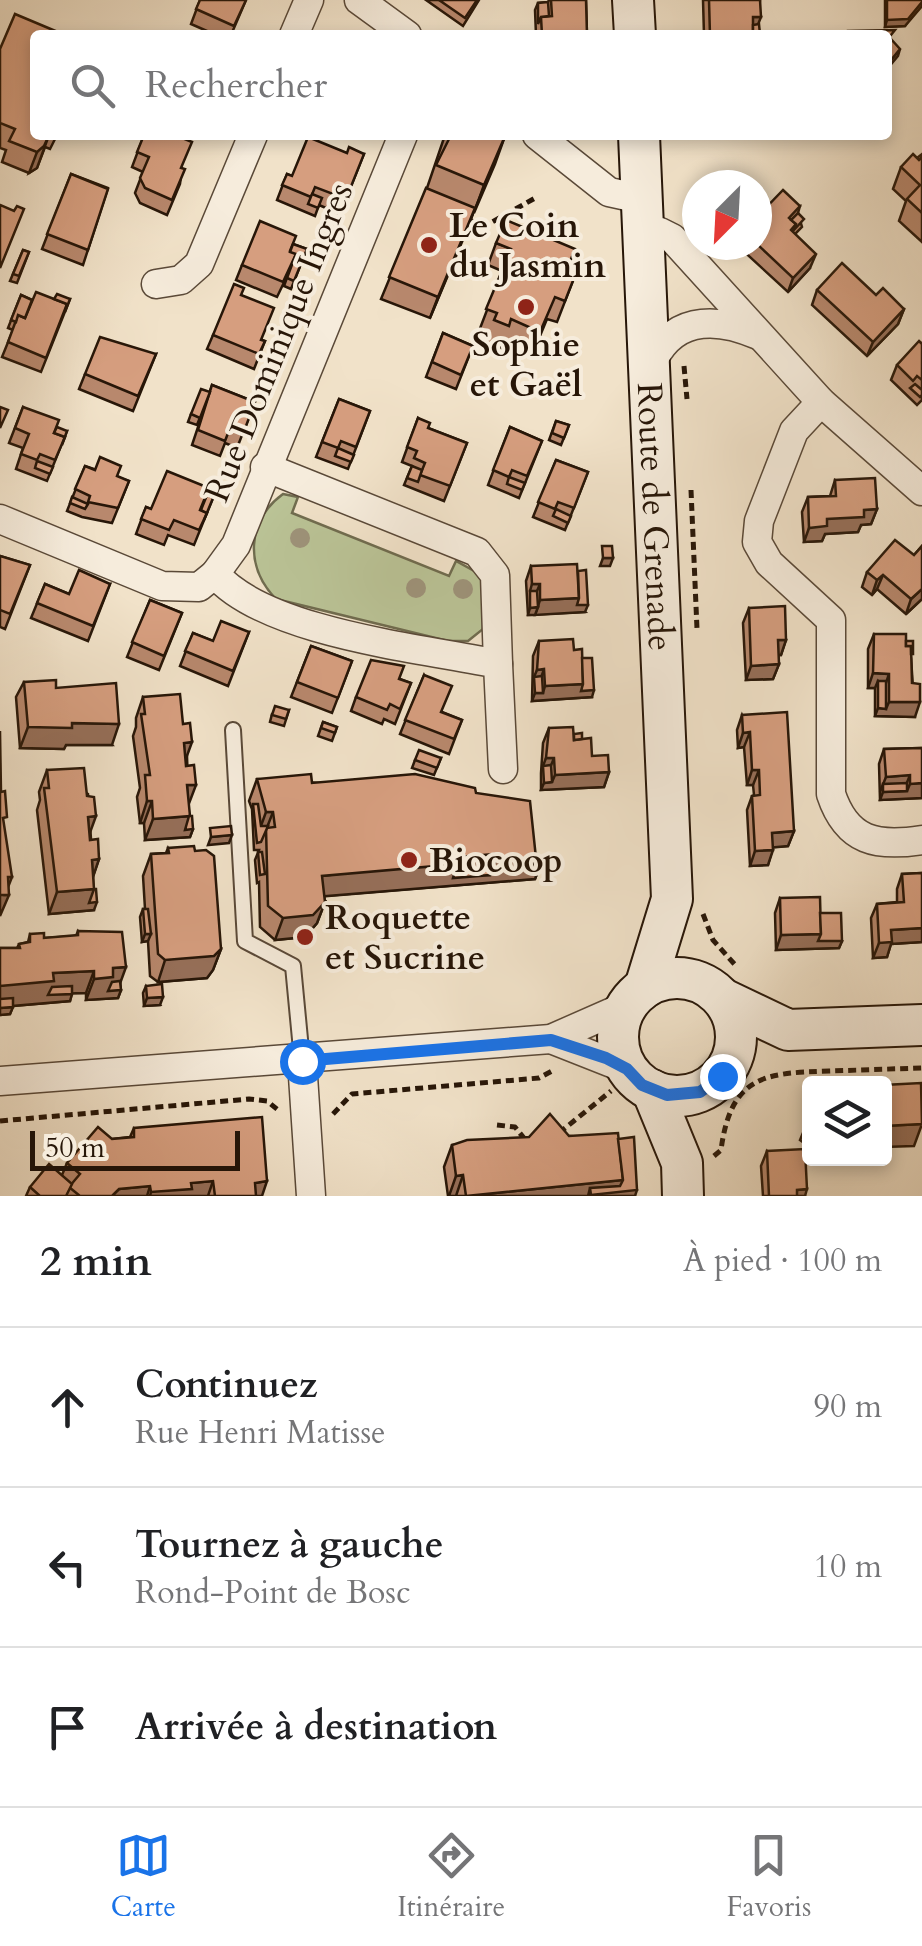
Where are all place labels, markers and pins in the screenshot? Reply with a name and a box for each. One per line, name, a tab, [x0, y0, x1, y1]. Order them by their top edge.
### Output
place label: Le Coin du Jasmin	[449, 202, 606, 290]
marker: Le Coin du Jasmin	[418, 234, 440, 256]
marker: Sophie et Gaël	[515, 296, 537, 318]
place label: Sophie et Gaël	[470, 321, 582, 409]
place label: Biocoop	[429, 837, 563, 885]
marker: Biocoop	[398, 849, 420, 871]
place label: Roquette et Sucrine	[325, 894, 485, 982]
marker: Roquette et Sucrine	[294, 926, 316, 948]

